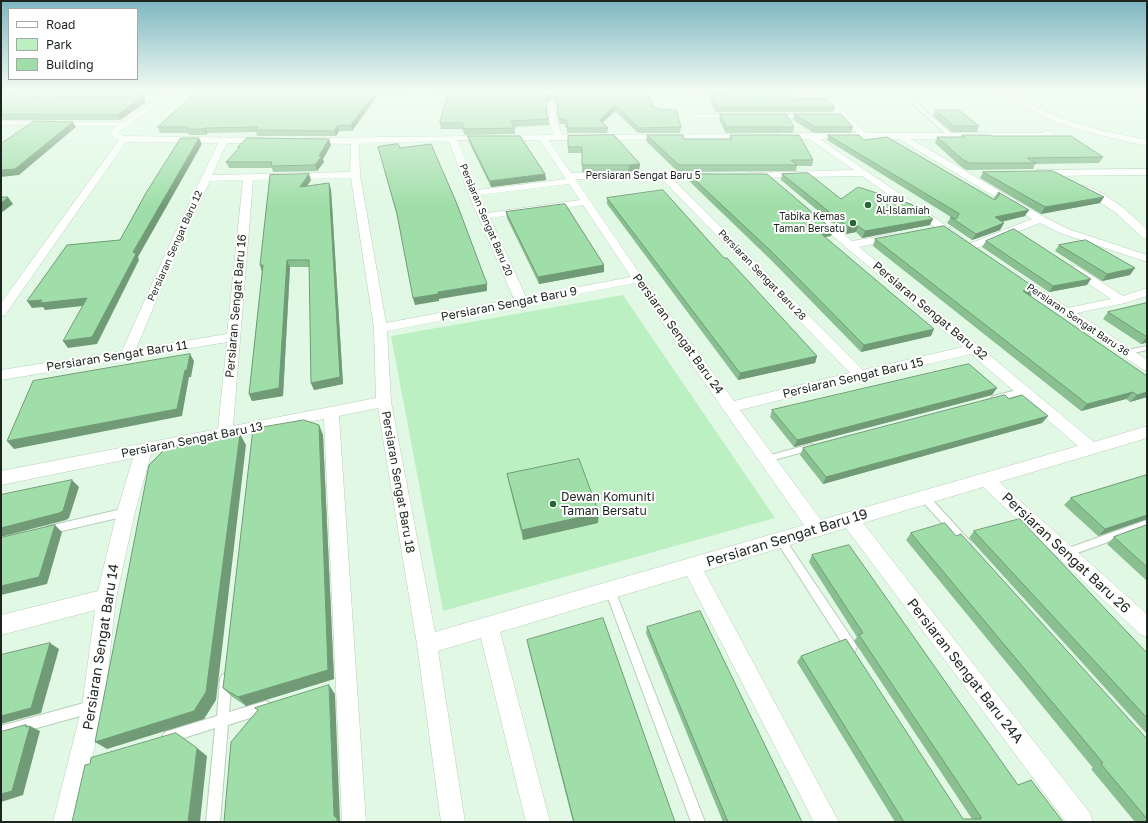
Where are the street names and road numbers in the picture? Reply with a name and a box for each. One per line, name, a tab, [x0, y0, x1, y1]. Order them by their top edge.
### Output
street label: Persiaran Sengat Baru 20	[457, 162, 515, 278]
street label: Persiaran Sengat Baru 5	[585, 170, 701, 182]
street label: Persiaran Sengat Baru 12	[145, 189, 205, 303]
street label: Persiaran Sengat Baru 28	[716, 227, 808, 323]
street label: Persiaran Sengat Baru 16	[223, 234, 249, 378]
street label: Persiaran Sengat Baru 32	[870, 259, 990, 363]
street label: Persiaran Sengat Baru 24	[629, 271, 727, 397]
street label: Persiaran Sengat Baru 36	[1024, 281, 1132, 359]
street label: Persiaran Sengat Baru 9	[440, 284, 578, 324]
street label: Persiaran Sengat Baru 11	[45, 338, 189, 374]
street label: Persiaran Sengat Baru 15	[781, 355, 925, 401]
street label: Persiaran Sengat Baru 18	[378, 410, 418, 554]
street label: Persiaran Sengat Baru 13	[120, 419, 264, 461]
street label: Persiaran Sengat Baru 26	[998, 489, 1134, 617]
street label: Persiaran Sengat Baru 19	[704, 505, 870, 571]
street label: Persiaran Sengat Baru 14	[80, 563, 122, 731]
street label: Persiaran Sengat Baru 24A	[903, 595, 1027, 747]

